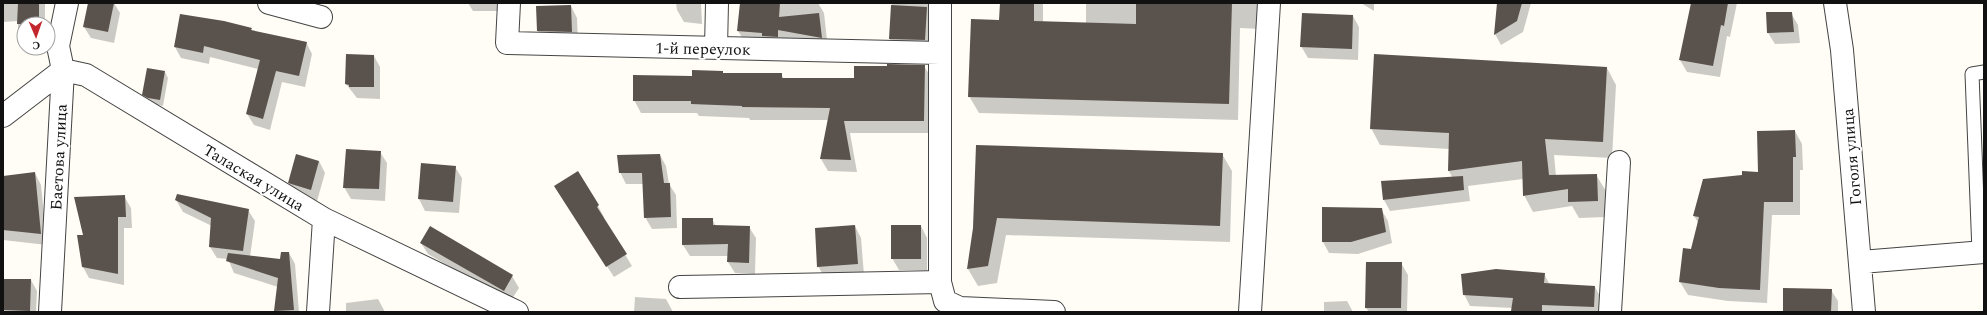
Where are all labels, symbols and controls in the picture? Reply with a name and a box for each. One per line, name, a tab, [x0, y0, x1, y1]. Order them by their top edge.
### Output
north arrow	[16, 16, 56, 56]
street label: 1-й переулок	[655, 36, 751, 62]
text: С	[32, 37, 41, 54]
street label: Баетова улица	[44, 103, 74, 211]
street label: Гоголя улица	[1836, 107, 1868, 206]
street label: Талаская улица	[198, 138, 309, 218]

